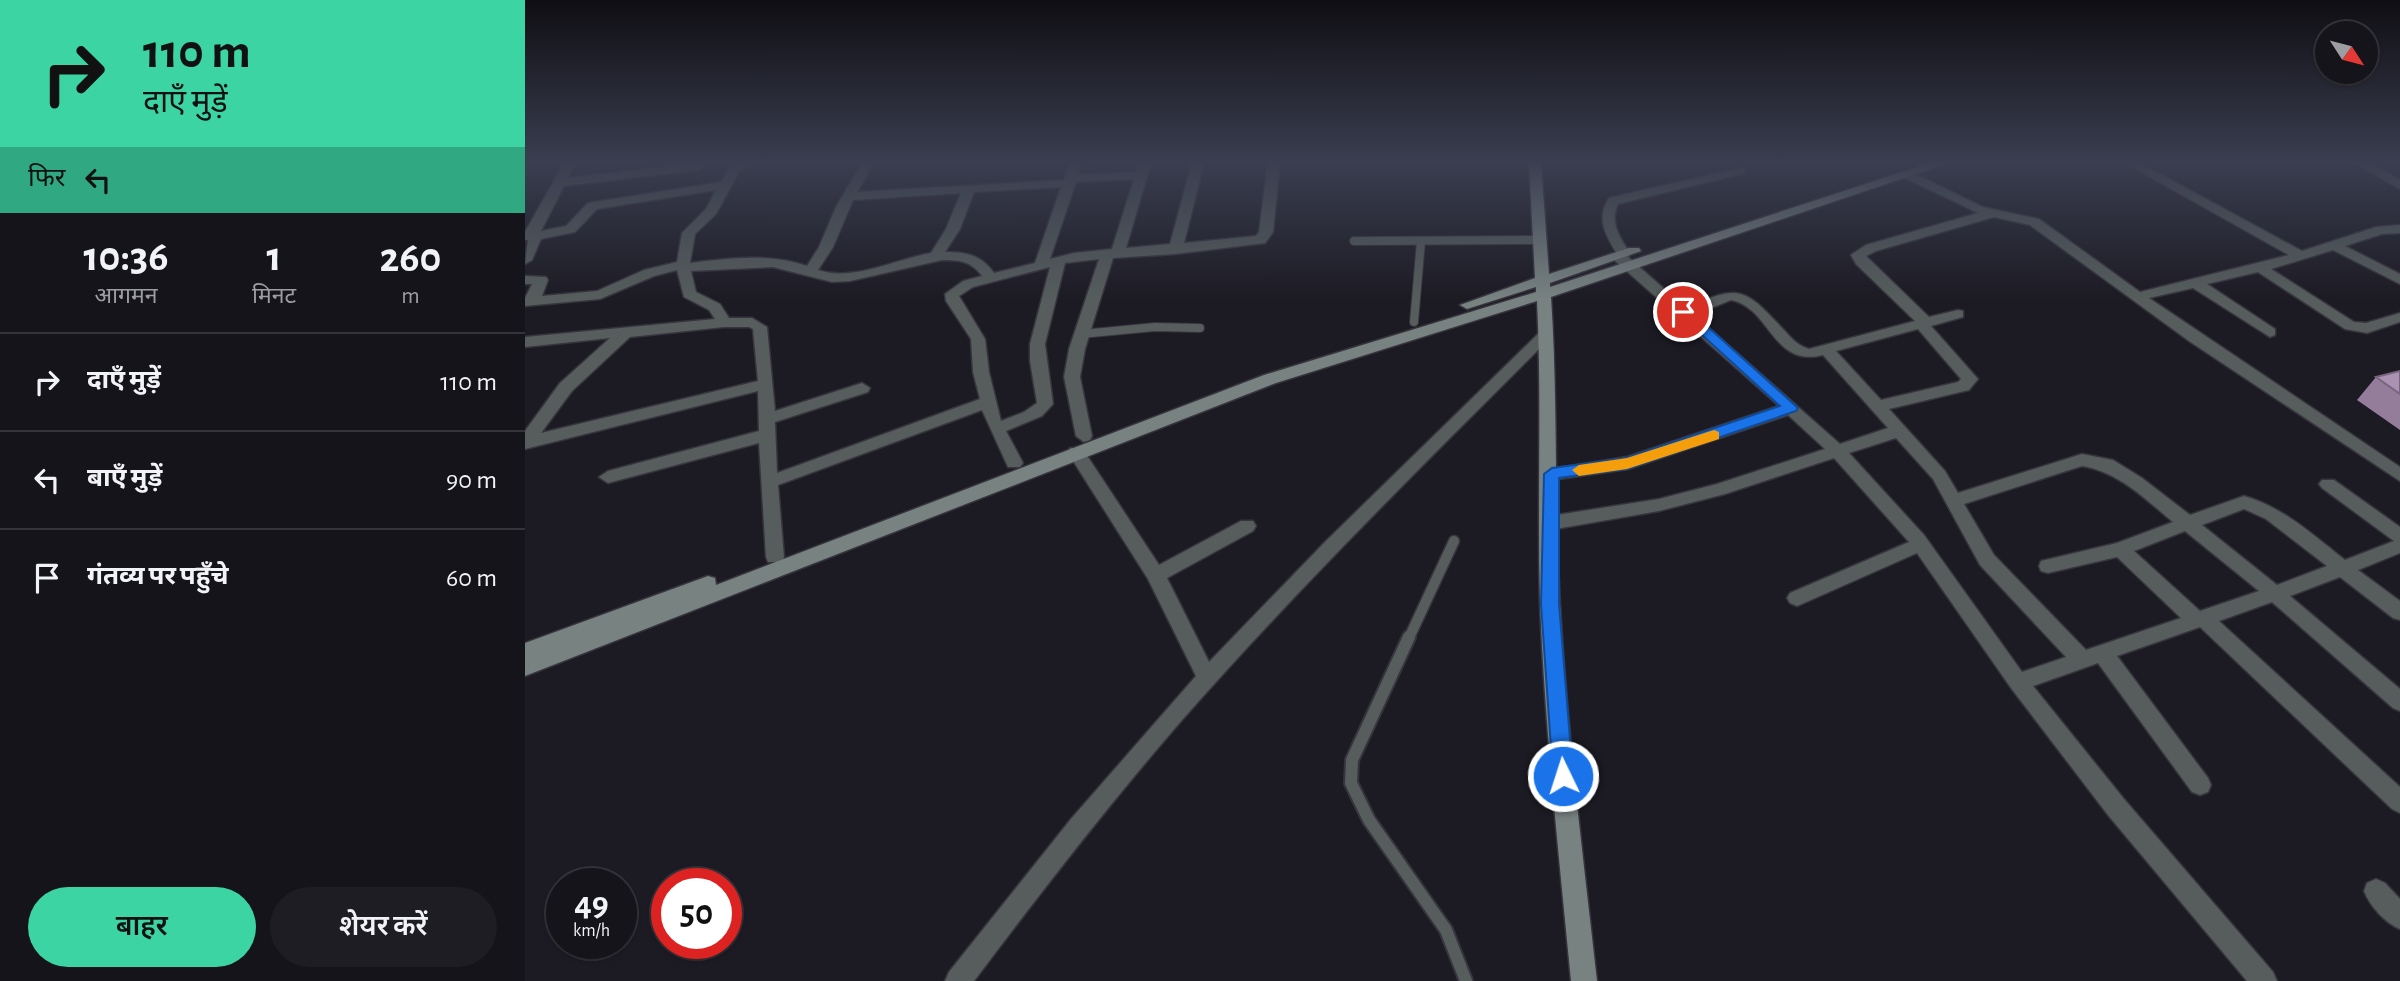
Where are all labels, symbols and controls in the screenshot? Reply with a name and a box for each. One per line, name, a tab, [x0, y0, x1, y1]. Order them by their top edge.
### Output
north arrow	[2315, 21, 2378, 84]
map controls	[2315, 21, 2378, 84]
icon: right	[28, 28, 119, 119]
text: 110 m	[143, 28, 251, 77]
text: दाएँ मुड़ें	[143, 86, 228, 118]
icon: left	[79, 161, 117, 199]
text: फिर	[28, 165, 65, 191]
text: 10:36	[83, 236, 169, 278]
text: 1	[266, 236, 282, 278]
text: 260	[380, 237, 442, 279]
pin	[1653, 282, 1713, 342]
text: आगमन	[95, 285, 157, 308]
text: मिनट	[252, 285, 296, 308]
text: m	[401, 285, 420, 308]
icon: arrive	[1664, 293, 1702, 331]
icon: right	[28, 363, 66, 401]
text: दाएँ मुड़ें	[87, 367, 161, 393]
text: 110 m	[440, 369, 497, 395]
icon: left	[28, 461, 66, 499]
text: बाएँ मुड़ें	[87, 465, 162, 491]
text: 90 m	[446, 467, 497, 493]
icon: arrive	[28, 559, 66, 597]
text: गंतव्य पर पहुँचे	[87, 563, 229, 589]
text: 60 m	[446, 565, 497, 591]
position arrow	[1526, 739, 1600, 813]
speed limit sign: 50	[651, 868, 742, 959]
button: बाहर	[28, 887, 256, 967]
button: शेयर करें	[270, 887, 497, 967]
text: 49	[574, 887, 609, 922]
text: km/h	[573, 922, 610, 940]

